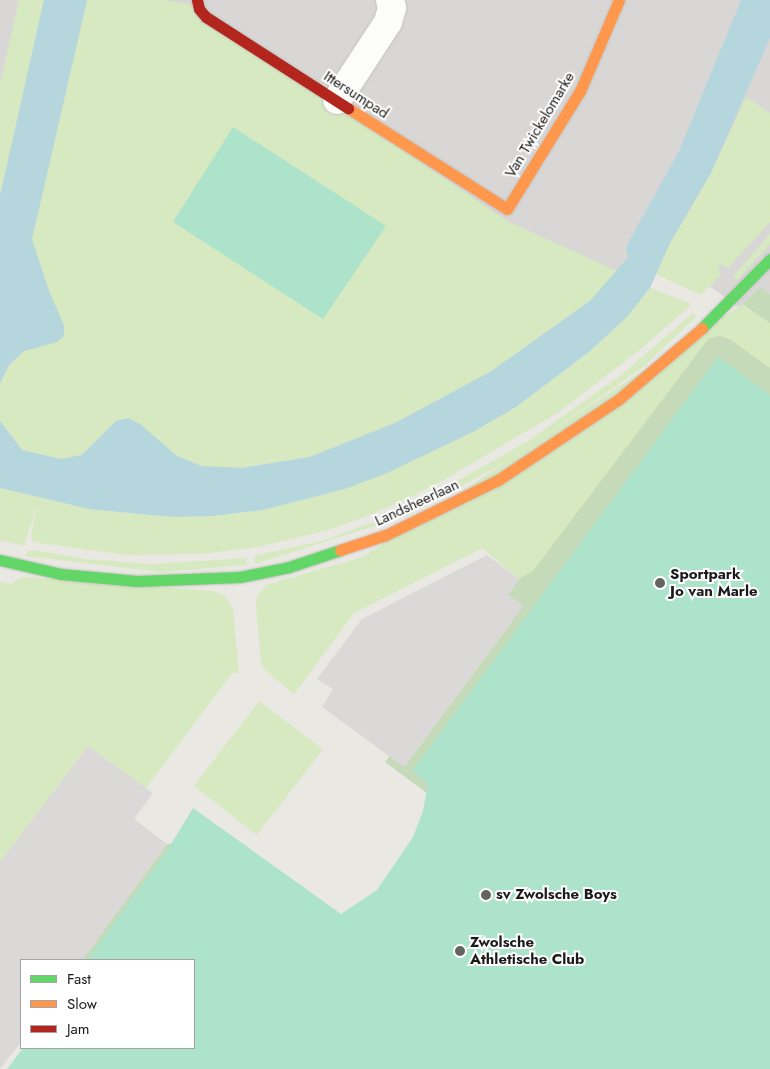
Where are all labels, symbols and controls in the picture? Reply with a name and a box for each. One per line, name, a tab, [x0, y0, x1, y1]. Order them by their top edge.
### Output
street label: Ittersumpad	[320, 67, 392, 123]
street label: Van Twickelomarke	[501, 69, 579, 181]
street label: Landsheerlaan	[372, 476, 462, 530]
place label: Sportpark Jo van Marle	[670, 565, 758, 600]
marker: Sportpark Jo van Marle	[654, 577, 666, 589]
place label: sv Zwolsche Boys	[496, 886, 617, 904]
marker: sv Zwolsche Boys	[480, 889, 492, 901]
place label: Zwolsche Athletische Club	[470, 933, 584, 968]
marker: Zwolsche Athletische Club	[454, 945, 466, 957]
legend	[20, 959, 195, 1049]
text: Fast	[67, 968, 91, 990]
text: Slow	[67, 993, 97, 1015]
text: Jam	[67, 1018, 90, 1040]

